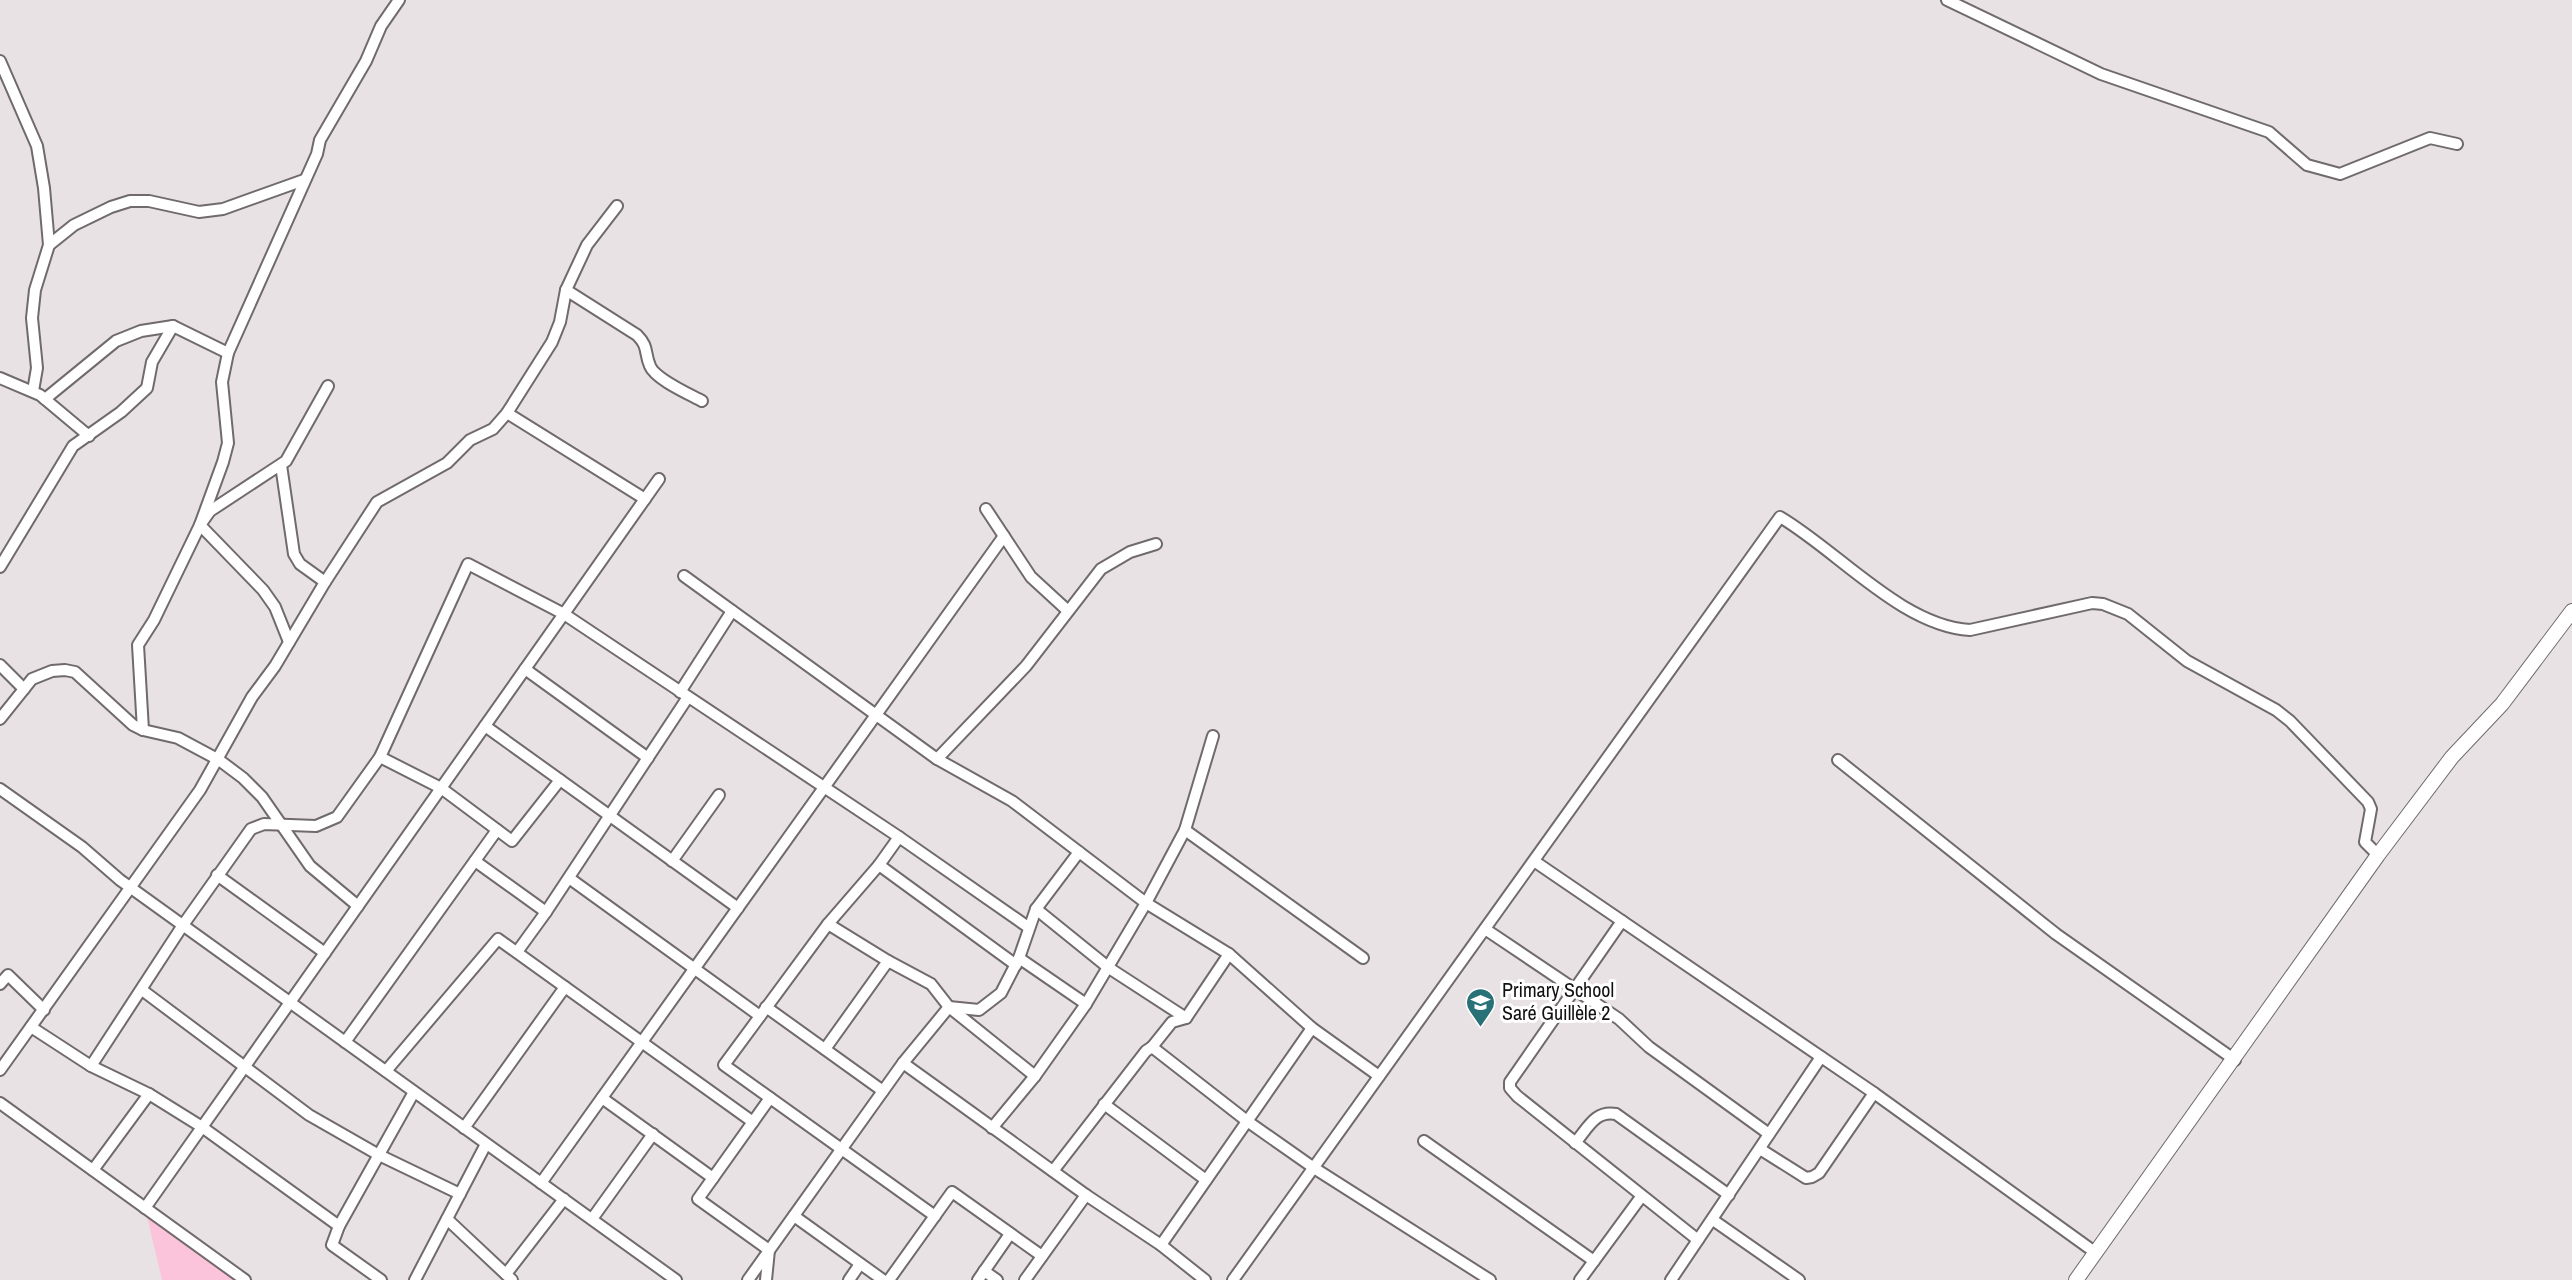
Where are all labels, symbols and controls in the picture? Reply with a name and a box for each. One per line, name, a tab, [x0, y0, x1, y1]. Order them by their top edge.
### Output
place label: Primary School Saré Guillèle 2	[1502, 976, 1614, 1026]
school or university icon: Primary School Saré Guillèle 2	[1465, 986, 1497, 1028]

